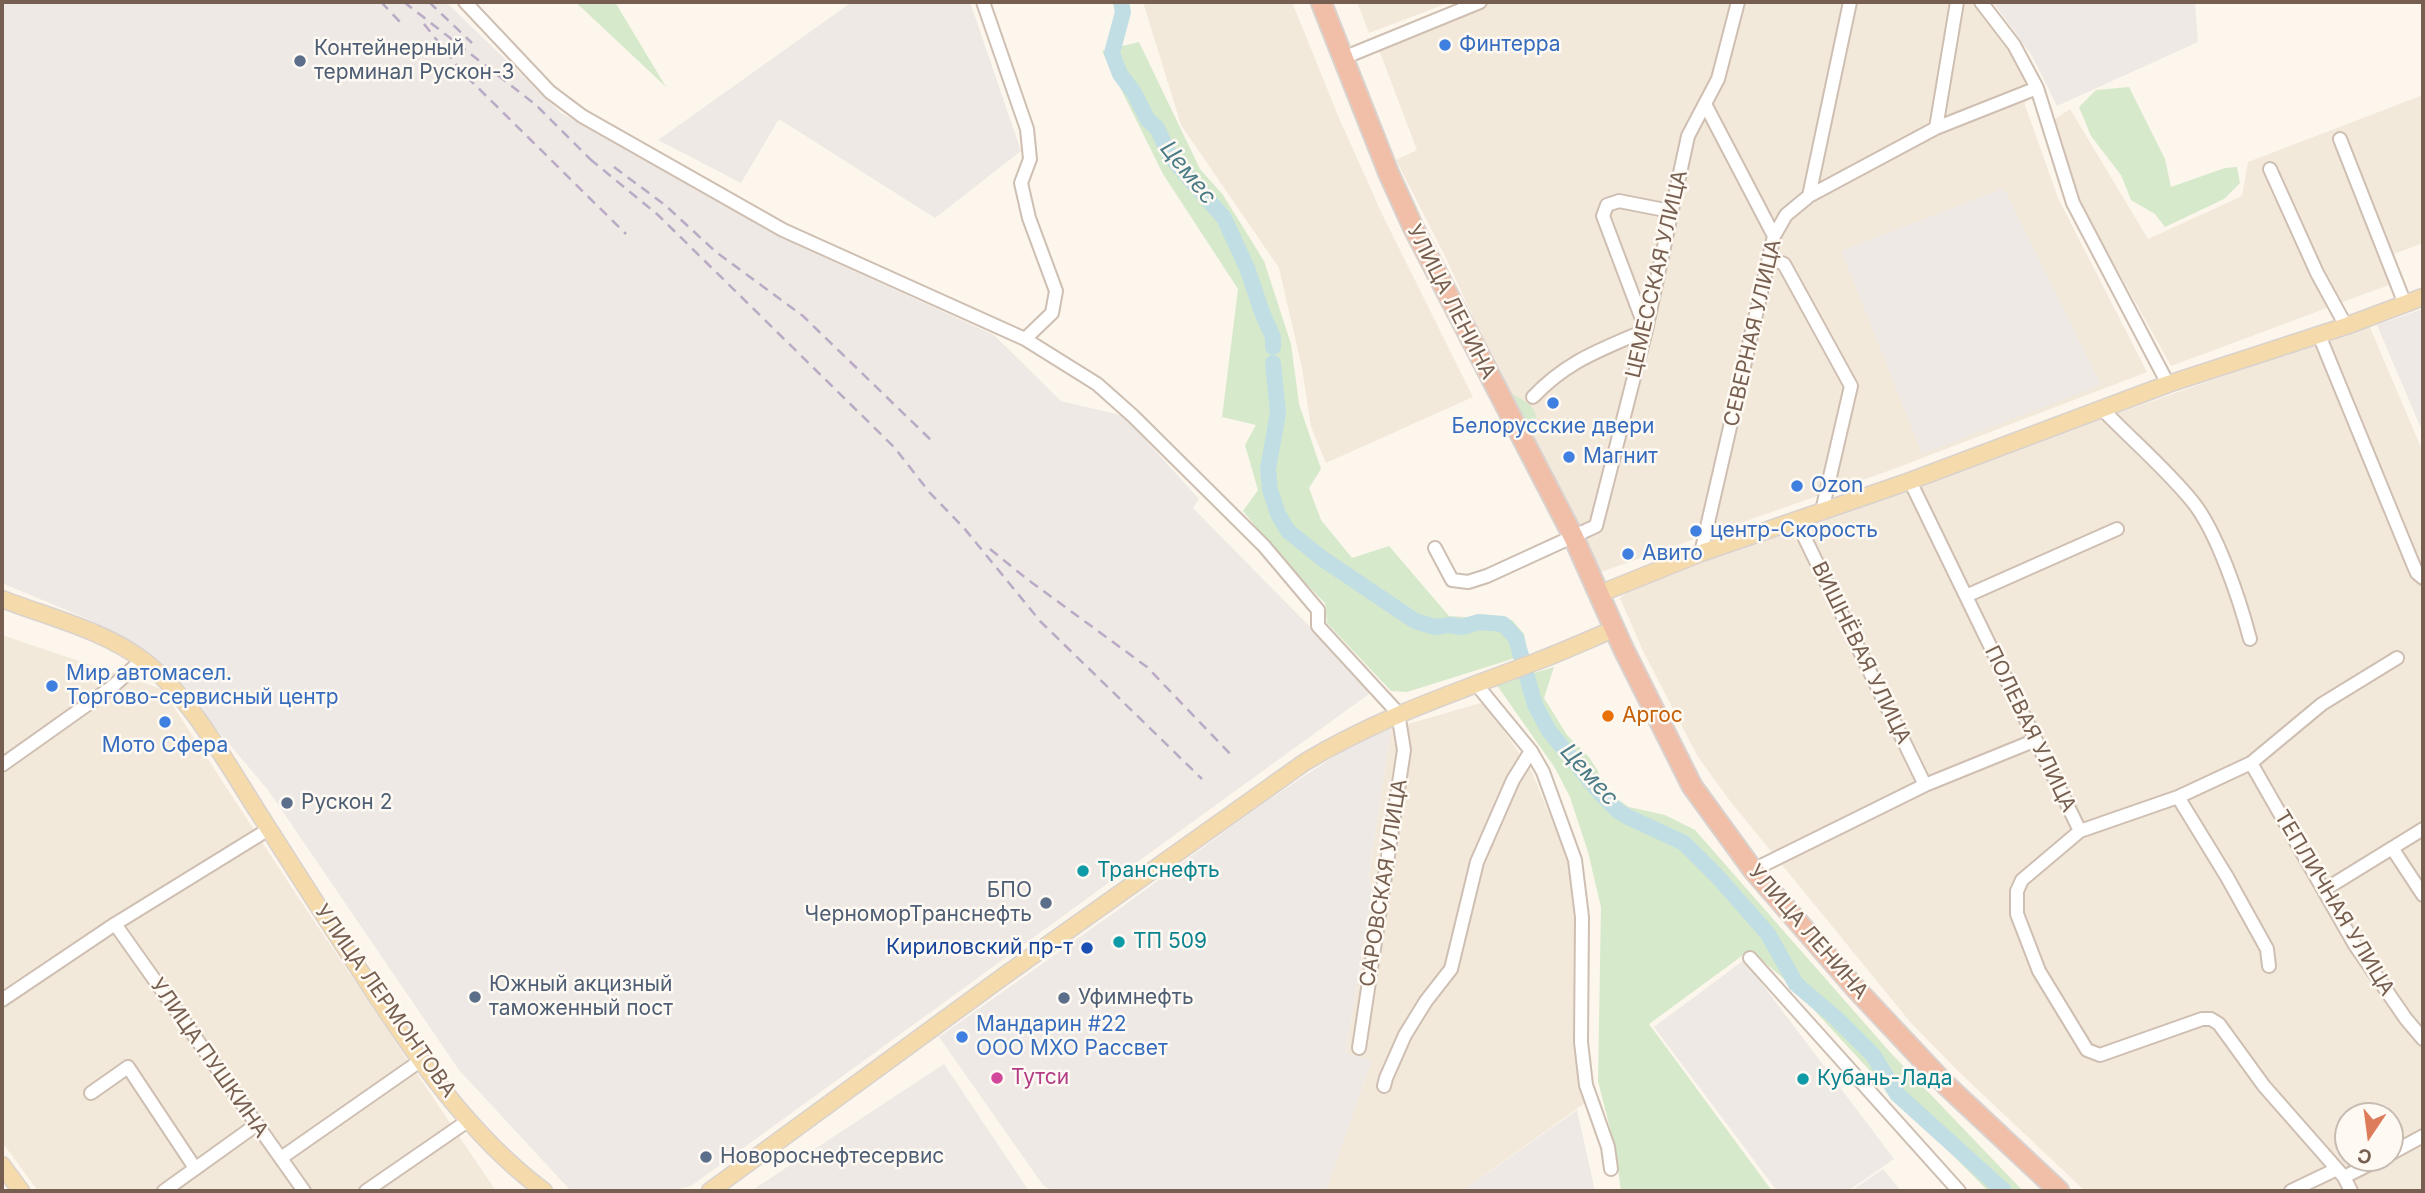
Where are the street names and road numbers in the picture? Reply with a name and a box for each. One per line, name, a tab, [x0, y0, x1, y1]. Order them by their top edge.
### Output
street label: ЦЕМЕССКАЯ УЛИЦА	[1621, 168, 1693, 380]
street label: УЛИЦА ЛЕНИНА	[1401, 220, 1501, 384]
street label: СЕВЕРНАЯ УЛИЦА	[1719, 237, 1787, 429]
street label: ВИШНЁВАЯ УЛИЦА	[1806, 558, 1916, 748]
street label: ПОЛЕВАЯ УЛИЦА	[1979, 642, 2081, 816]
street label: САРОВСКАЯ УЛИЦА	[1355, 777, 1413, 989]
street label: ТЕПЛИЧНАЯ УЛИЦА	[2269, 806, 2399, 1000]
street label: УЛИЦА ЛЕНИНА	[1743, 860, 1873, 1004]
street label: УЛИЦА ЛЕРМОНТОВА	[309, 900, 461, 1102]
street label: УЛИЦА ПУШКИНА	[144, 973, 274, 1143]

